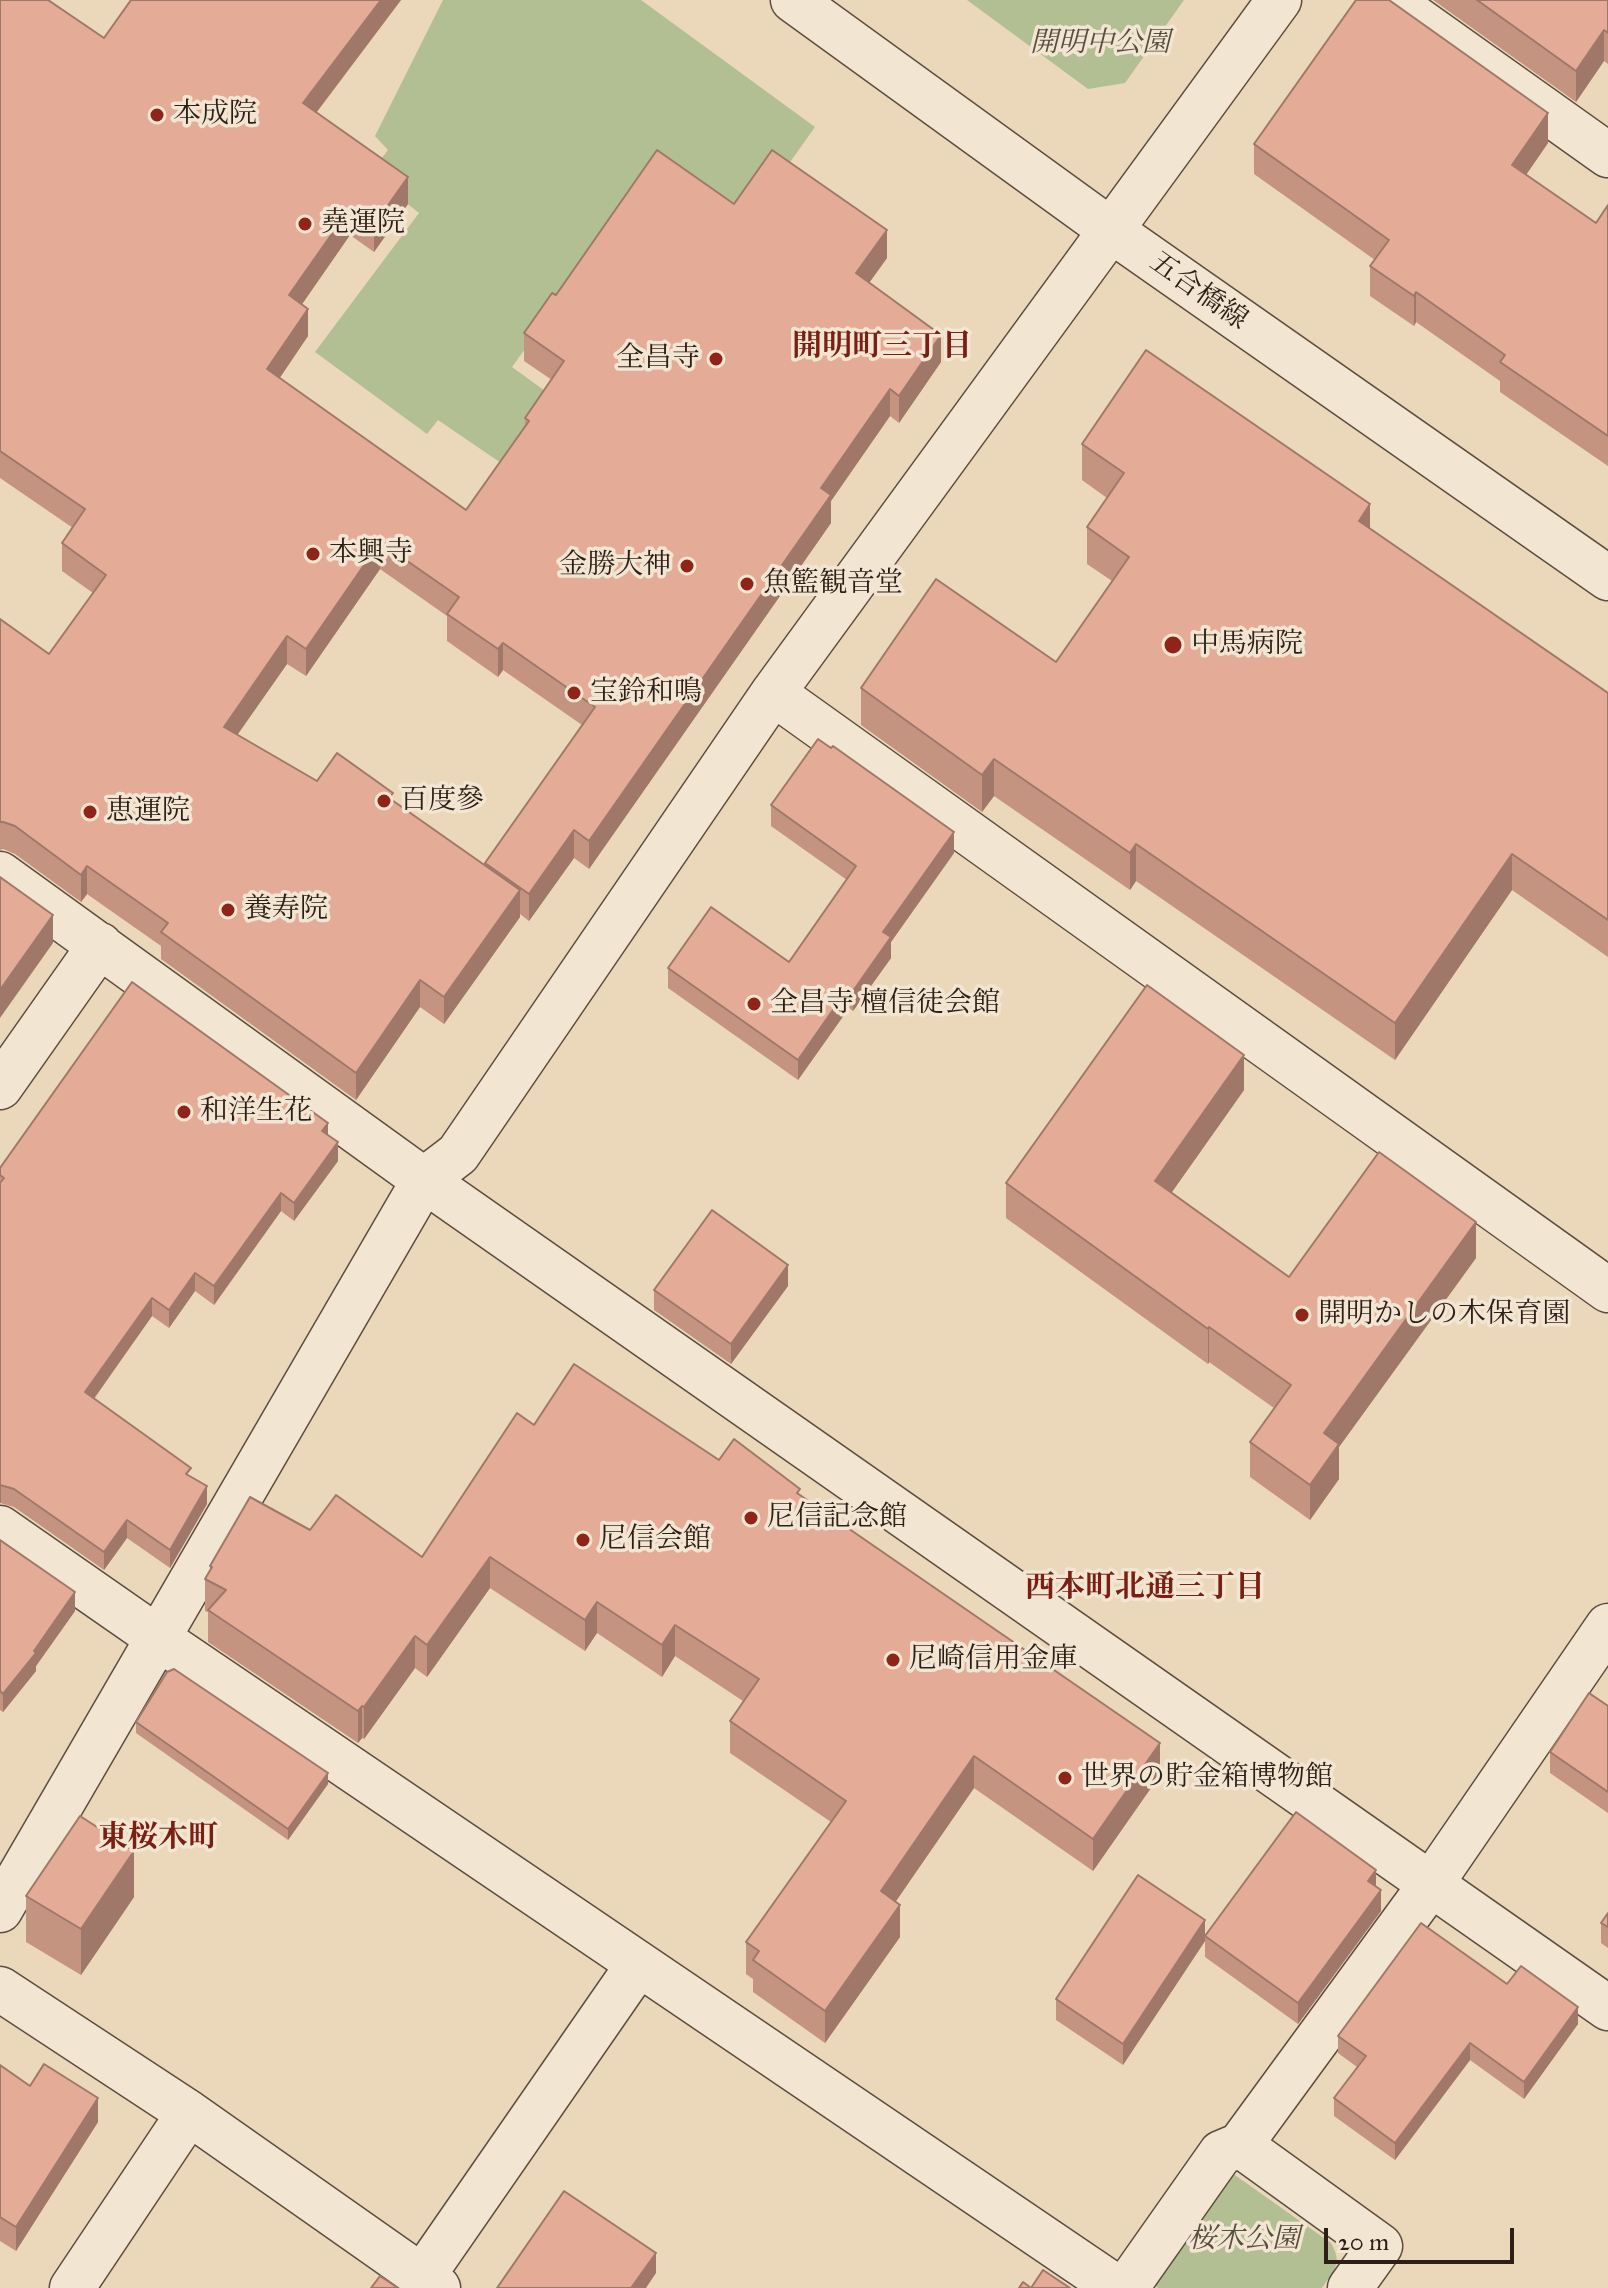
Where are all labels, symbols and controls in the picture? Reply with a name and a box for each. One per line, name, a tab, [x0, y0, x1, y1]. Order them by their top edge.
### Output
park label: 開明中公園	[1030, 27, 1170, 61]
place label: 本成院	[173, 98, 257, 132]
marker: 本成院	[148, 106, 166, 124]
place label: 堯運院	[321, 207, 405, 241]
marker: 堯運院	[296, 215, 314, 233]
street label: 五合橋線	[1142, 246, 1254, 338]
district label: 開明町三丁目	[792, 330, 972, 366]
place label: 全昌寺	[616, 342, 700, 376]
marker: 全昌寺	[707, 350, 725, 368]
place label: 本興寺	[329, 537, 413, 571]
marker: 本興寺	[304, 545, 322, 563]
place label: 金勝大神	[559, 549, 671, 583]
marker: 金勝大神	[678, 557, 696, 575]
place label: 魚籃観音堂	[763, 567, 903, 601]
marker: 魚籃観音堂	[738, 575, 756, 593]
place label: 中馬病院	[1191, 628, 1303, 662]
marker: 中馬病院	[1162, 634, 1184, 656]
place label: 宝鈴和鳴	[590, 676, 702, 710]
marker: 宝鈴和鳴	[565, 684, 583, 702]
place label: 百度參	[400, 784, 484, 818]
marker: 百度參	[375, 792, 393, 810]
place label: 恵運院	[106, 795, 190, 829]
marker: 恵運院	[81, 803, 99, 821]
place label: 養寿院	[244, 893, 328, 927]
marker: 養寿院	[219, 901, 237, 919]
place label: 全昌寺 檀信徒会館	[770, 987, 1000, 1021]
marker: 全昌寺 檀信徒会館	[745, 995, 763, 1013]
place label: 和洋生花	[200, 1095, 312, 1129]
marker: 和洋生花	[175, 1103, 193, 1121]
place label: 開明かしの木保育園	[1318, 1298, 1570, 1332]
marker: 開明かしの木保育園	[1293, 1306, 1311, 1324]
place label: 尼信記念館	[767, 1501, 907, 1535]
marker: 尼信記念館	[742, 1509, 760, 1527]
place label: 尼信会館	[599, 1523, 711, 1557]
marker: 尼信会館	[574, 1531, 592, 1549]
district label: 西本町北通三丁目	[1025, 1571, 1265, 1607]
place label: 尼崎信用金庫	[909, 1643, 1077, 1677]
marker: 尼崎信用金庫	[884, 1651, 902, 1669]
place label: 世界の貯金箱博物館	[1081, 1761, 1333, 1795]
marker: 世界の貯金箱博物館	[1056, 1769, 1074, 1787]
district label: 東桜木町	[98, 1821, 218, 1857]
scale bar	[1328, 2212, 1518, 2262]
park label: 桜木公園	[1188, 2223, 1300, 2257]
text: 20 m	[1338, 2227, 1389, 2257]

